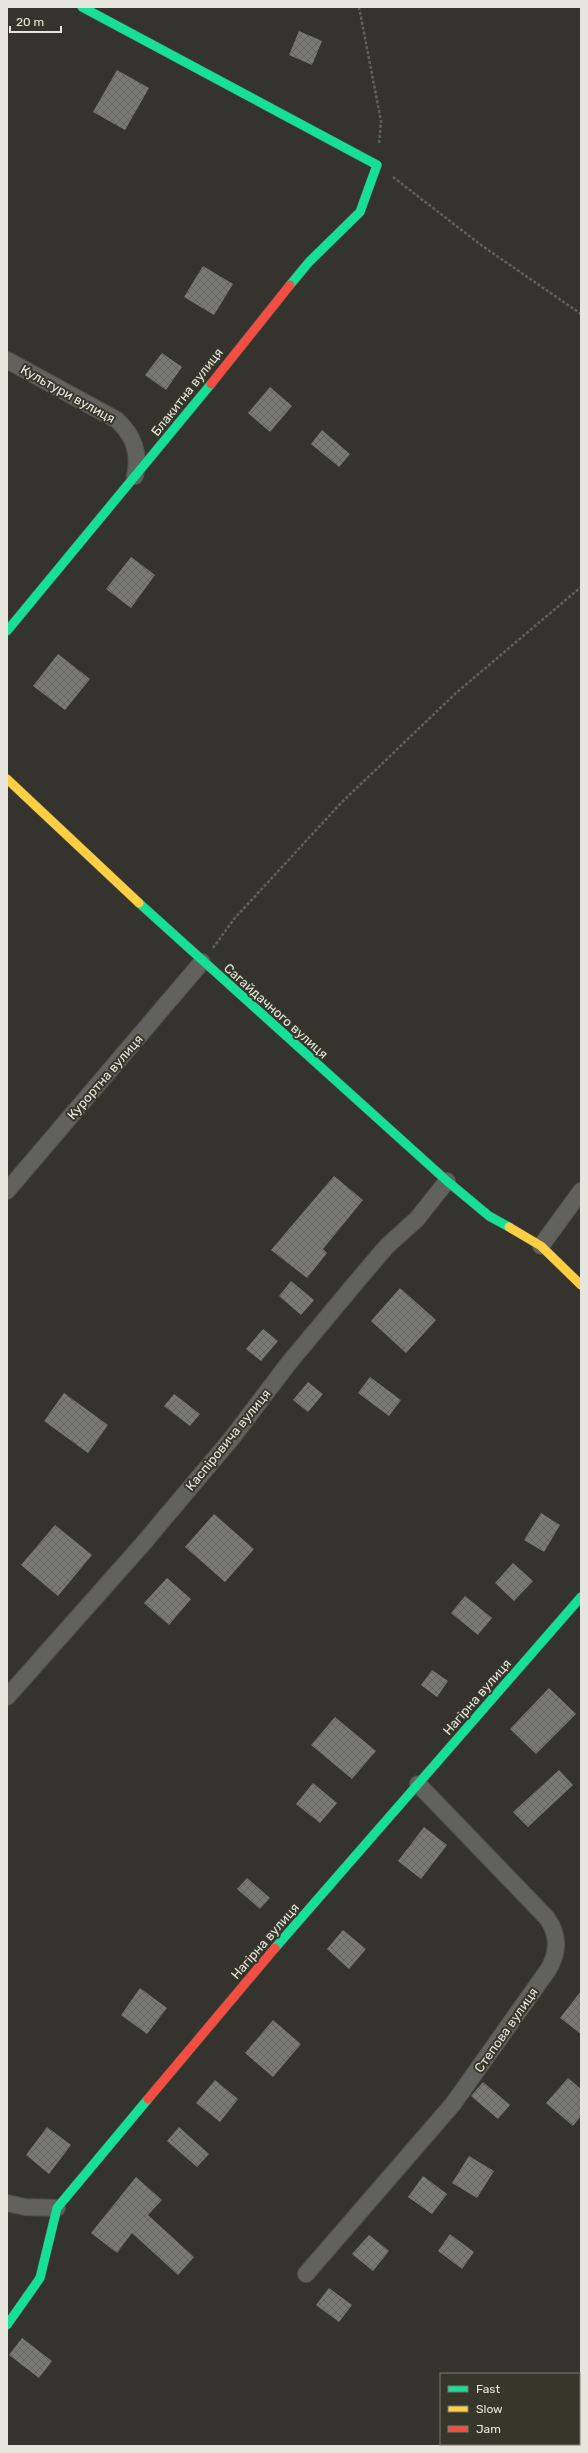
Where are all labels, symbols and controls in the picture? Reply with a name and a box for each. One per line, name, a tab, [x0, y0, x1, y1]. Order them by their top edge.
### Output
scale bar	[10, 8, 61, 34]
text: 20 m	[16, 15, 44, 29]
street label: Блакитна вулиця	[148, 345, 226, 439]
street label: Культури вулиця	[18, 362, 118, 426]
street label: Сагайдачного вулиця	[221, 960, 331, 1062]
street label: Курортна вулиця	[64, 1032, 146, 1122]
street label: Каспіровича вулиця	[183, 1386, 273, 1494]
street label: Нагірна вулиця	[440, 1656, 514, 1738]
street label: Нагірна вулиця	[228, 1900, 302, 1982]
street label: Степова вулиця	[471, 1985, 541, 2075]
legend	[440, 2373, 580, 2445]
text: Fast	[476, 2382, 500, 2396]
text: Slow	[476, 2402, 503, 2416]
text: Jam	[476, 2422, 501, 2436]

